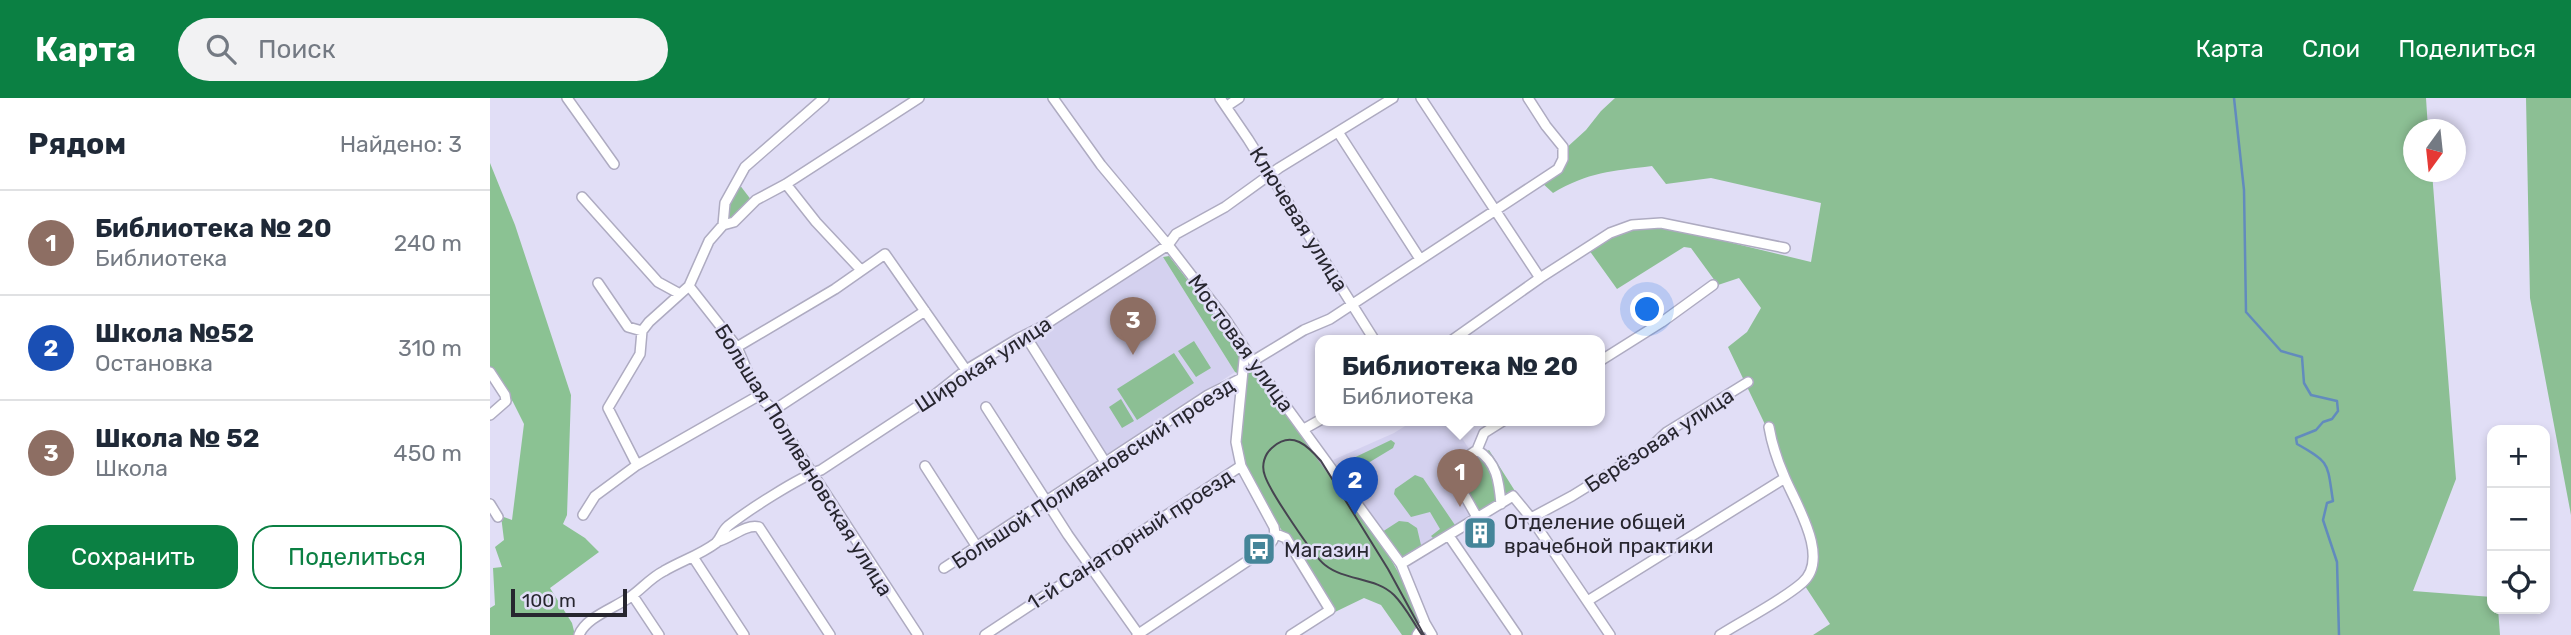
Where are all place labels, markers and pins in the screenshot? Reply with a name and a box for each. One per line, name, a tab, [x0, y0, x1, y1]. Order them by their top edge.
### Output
pin: 3	[1110, 297, 1156, 355]
pin: 1	[1437, 449, 1483, 507]
pin: 2	[1332, 457, 1378, 515]
place label: Отделение общей врачебной практики	[1504, 509, 1714, 558]
building icon: Отделение общей врачебной практики	[1461, 514, 1499, 552]
bus stop icon: Магазин	[1240, 530, 1278, 568]
place label: Магазин	[1284, 537, 1369, 562]

